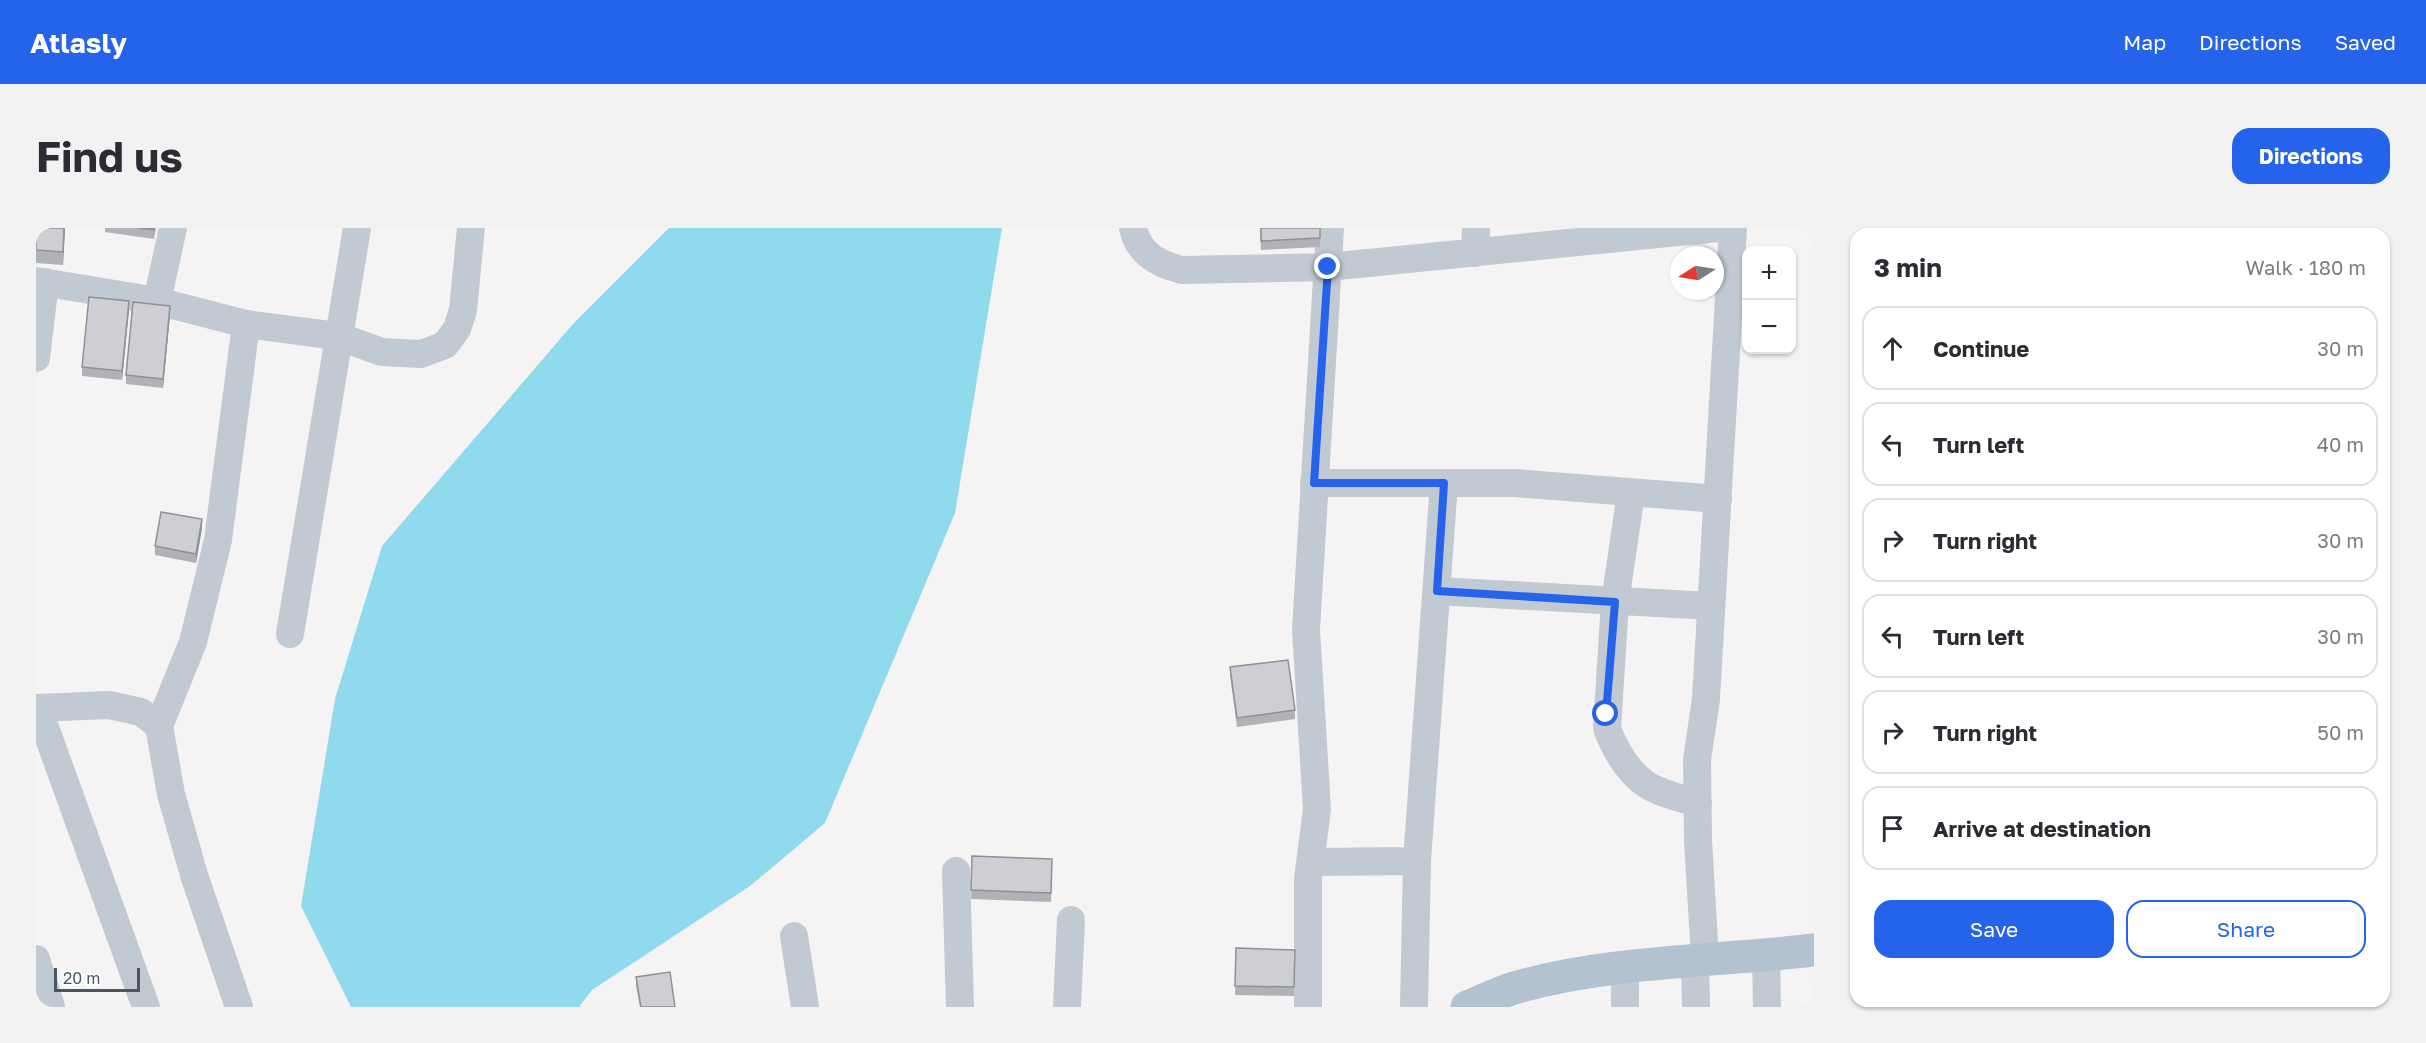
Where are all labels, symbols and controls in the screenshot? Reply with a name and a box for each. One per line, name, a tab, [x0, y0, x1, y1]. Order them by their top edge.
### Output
text: Atlasly	[30, 26, 127, 59]
text: Map	[2123, 29, 2166, 55]
text: Directions	[2199, 29, 2302, 55]
text: Saved	[2335, 29, 2396, 55]
button: Directions	[2232, 128, 2390, 184]
text: Find us	[36, 131, 183, 181]
north arrow	[1670, 246, 1724, 300]
map controls	[1742, 246, 1796, 354]
button: +	[1742, 246, 1796, 300]
text: 3 min	[1874, 252, 1942, 283]
route end	[1314, 253, 1340, 279]
text: Walk · 180 m	[2246, 255, 2366, 279]
button: −	[1742, 300, 1796, 354]
icon: ahead	[1876, 332, 1909, 365]
text: Continue	[1933, 335, 2029, 362]
text: 30 m	[2317, 336, 2364, 360]
icon: left	[1876, 428, 1909, 461]
text: Turn left	[1933, 431, 2024, 458]
text: 40 m	[2317, 432, 2364, 456]
icon: right	[1876, 524, 1909, 557]
text: Turn right	[1933, 527, 2037, 554]
text: 30 m	[2317, 528, 2364, 552]
icon: left	[1876, 620, 1909, 653]
text: Turn left	[1933, 623, 2024, 650]
text: 30 m	[2317, 624, 2364, 648]
route start	[1592, 700, 1618, 726]
icon: right	[1876, 716, 1909, 749]
text: Turn right	[1933, 719, 2037, 746]
text: 50 m	[2317, 720, 2364, 744]
icon: arrive	[1876, 812, 1909, 845]
text: Arrive at destination	[1933, 815, 2151, 842]
button: Save	[1874, 900, 2114, 958]
button: Share	[2126, 900, 2366, 958]
scale bar	[54, 965, 140, 992]
text: 20 m	[63, 968, 100, 988]

